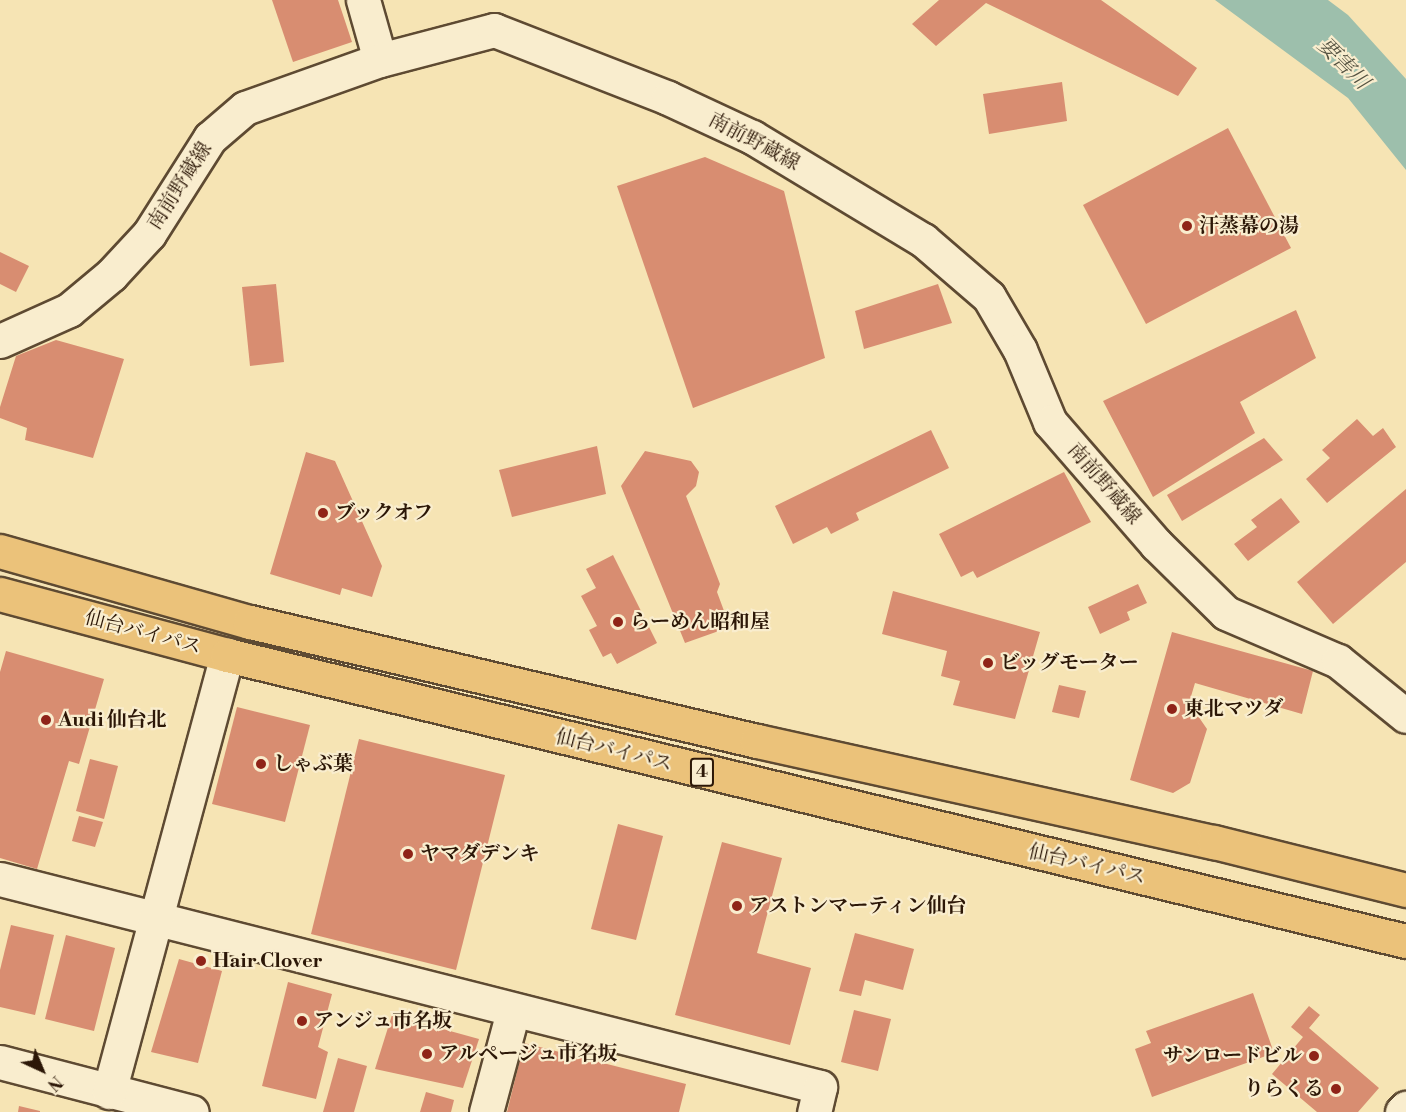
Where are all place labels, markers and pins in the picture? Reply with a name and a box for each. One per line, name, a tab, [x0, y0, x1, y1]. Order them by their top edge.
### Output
place label: 汗蒸幕の湯	[1199, 214, 1299, 238]
marker: 汗蒸幕の湯	[1180, 219, 1194, 233]
place label: ブックオフ	[335, 501, 435, 525]
marker: ブックオフ	[316, 506, 330, 520]
place label: らーめん昭和屋	[630, 610, 770, 634]
marker: らーめん昭和屋	[611, 615, 625, 629]
place label: ビッグモーター	[1000, 651, 1139, 675]
marker: ビッグモーター	[981, 656, 995, 670]
place label: 東北マツダ	[1184, 697, 1284, 721]
marker: 東北マツダ	[1165, 702, 1179, 716]
place label: Audi 仙台北	[58, 708, 167, 732]
marker: Audi 仙台北	[39, 713, 53, 727]
place label: しゃぶ葉	[273, 752, 353, 776]
marker: しゃぶ葉	[254, 757, 268, 771]
place label: ヤマダデンキ	[420, 842, 540, 866]
marker: ヤマダデンキ	[401, 847, 415, 861]
place label: アストンマーティン仙台	[749, 894, 969, 918]
marker: アストンマーティン仙台	[730, 899, 744, 913]
place label: Hair Clover	[213, 949, 323, 973]
marker: Hair Clover	[194, 954, 208, 968]
place label: アンジュ市名坂	[314, 1009, 454, 1033]
marker: アンジュ市名坂	[295, 1014, 309, 1028]
place label: アルページュ市名坂	[439, 1042, 619, 1066]
place label: サンロードビル	[1162, 1044, 1302, 1068]
marker: アルページュ市名坂	[420, 1047, 434, 1061]
marker: サンロードビル	[1307, 1049, 1321, 1063]
place label: りらくる	[1244, 1077, 1324, 1101]
marker: りらくる	[1329, 1082, 1343, 1096]

